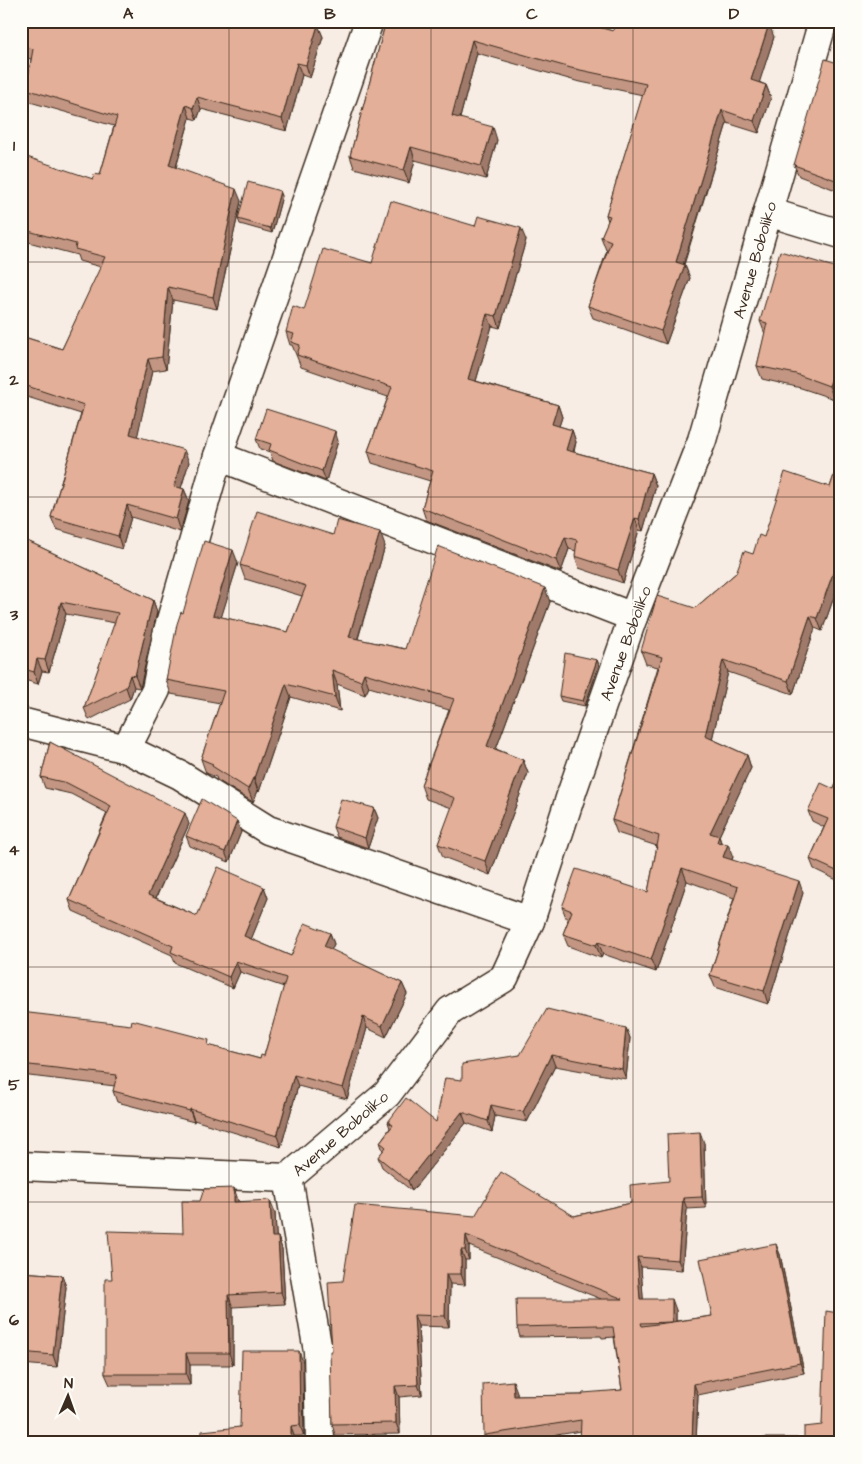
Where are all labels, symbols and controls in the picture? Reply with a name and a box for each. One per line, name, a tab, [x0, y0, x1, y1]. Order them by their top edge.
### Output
text: A	[123, 3, 134, 25]
text: B	[324, 3, 336, 25]
text: C	[526, 3, 538, 25]
text: D	[729, 3, 740, 25]
text: 1	[13, 135, 16, 157]
street label: Avenue Boboliko	[728, 199, 782, 321]
text: 2	[8, 369, 19, 391]
street label: Avenue Boboliko	[595, 583, 657, 704]
text: 3	[9, 604, 19, 626]
text: 4	[9, 839, 20, 861]
text: 5	[8, 1074, 20, 1096]
street label: Avenue Boboliko	[288, 1086, 393, 1182]
text: 6	[9, 1309, 19, 1331]
north arrow	[42, 1372, 92, 1422]
text: N	[64, 1374, 73, 1394]

